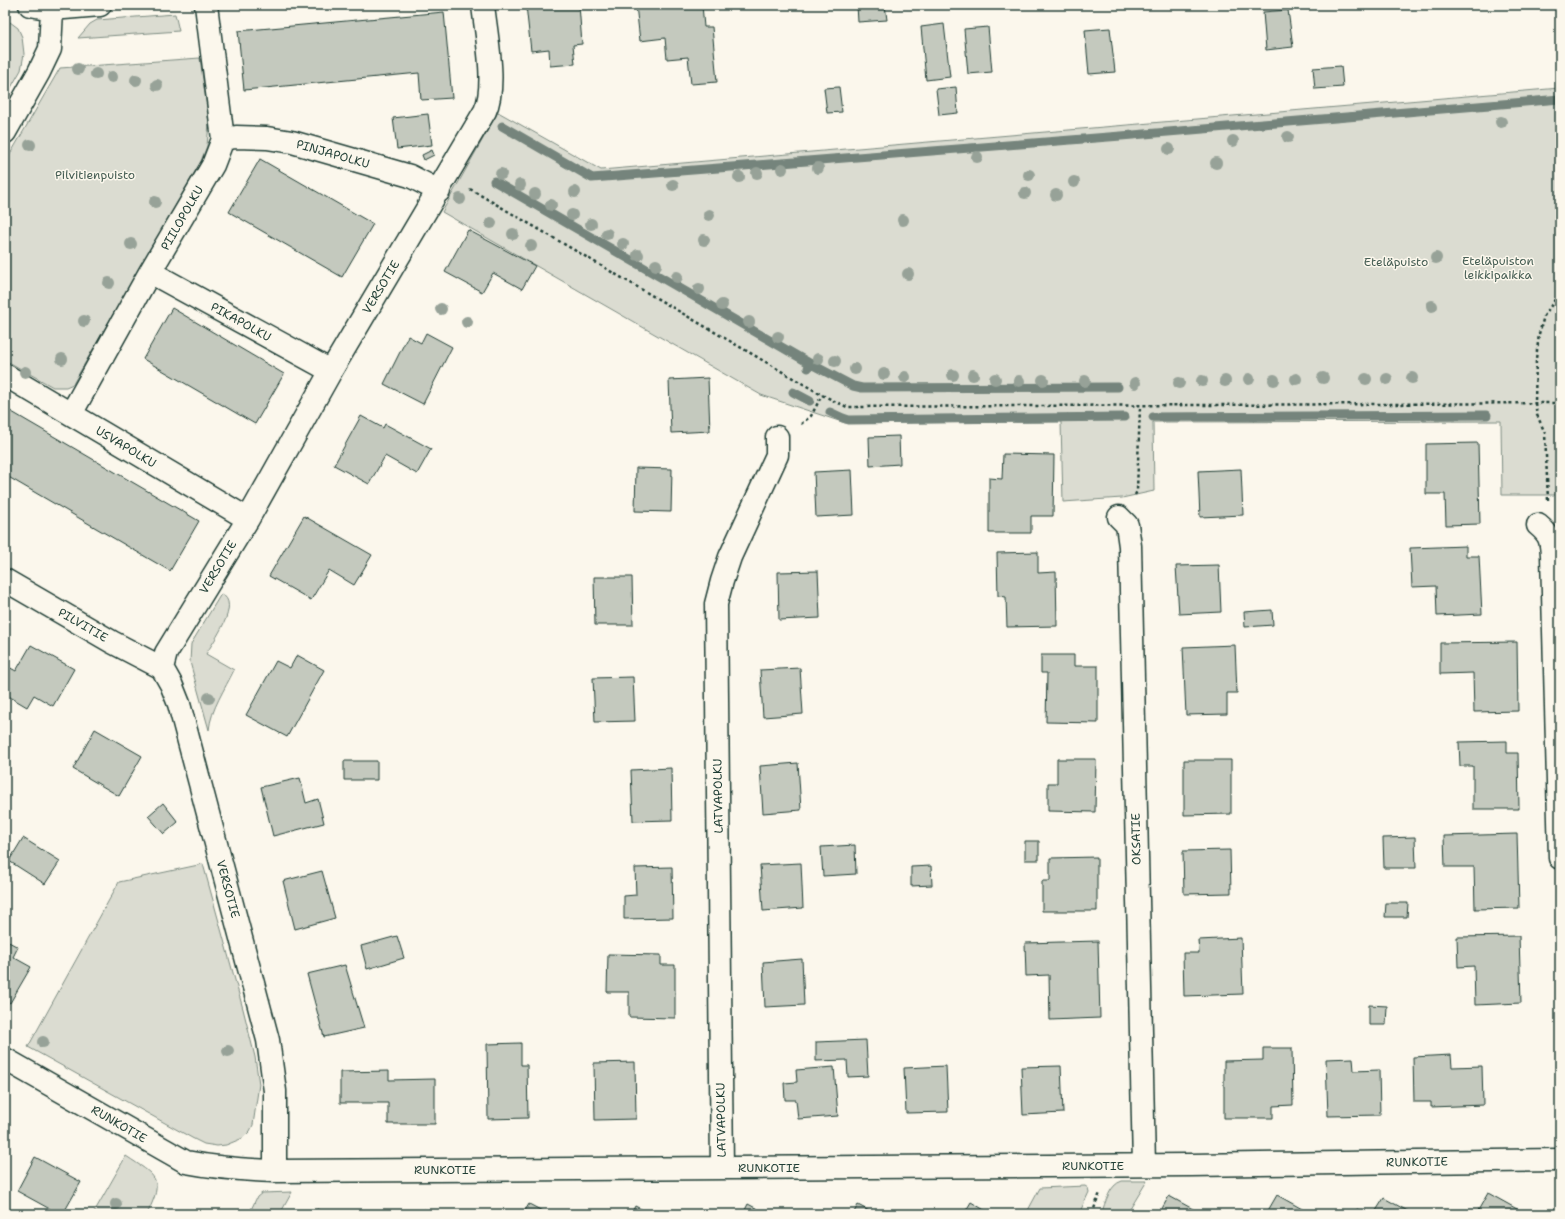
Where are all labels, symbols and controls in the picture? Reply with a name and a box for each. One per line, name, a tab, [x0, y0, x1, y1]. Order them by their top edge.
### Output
street label: PINJAPOLKU	[294, 136, 372, 172]
park label: Pilvitienpuisto	[55, 167, 135, 183]
street label: PIILOPOLKU	[157, 183, 207, 253]
park label: Eteläpuiston leikkipaikka	[1462, 253, 1534, 283]
park label: Eteläpuisto	[1364, 254, 1428, 270]
street label: VERSOTIE	[359, 257, 403, 317]
street label: PIKAPOLKU	[208, 299, 274, 345]
street label: USVAPOLKU	[93, 423, 159, 471]
street label: VERSOTIE	[196, 537, 240, 597]
street label: PILVITIE	[55, 604, 111, 646]
street label: LATVAPOLKU	[709, 758, 727, 834]
street label: OKSATIE	[1128, 813, 1144, 865]
street label: VERSOTIE	[213, 858, 243, 920]
street label: LATVAPOLKU	[712, 1082, 730, 1158]
street label: RUNKOTIE	[88, 1102, 150, 1146]
street label: RUNKOTIE	[1386, 1153, 1448, 1171]
street label: RUNKOTIE	[1062, 1158, 1124, 1174]
street label: RUNKOTIE	[738, 1160, 800, 1176]
street label: RUNKOTIE	[414, 1162, 476, 1178]

